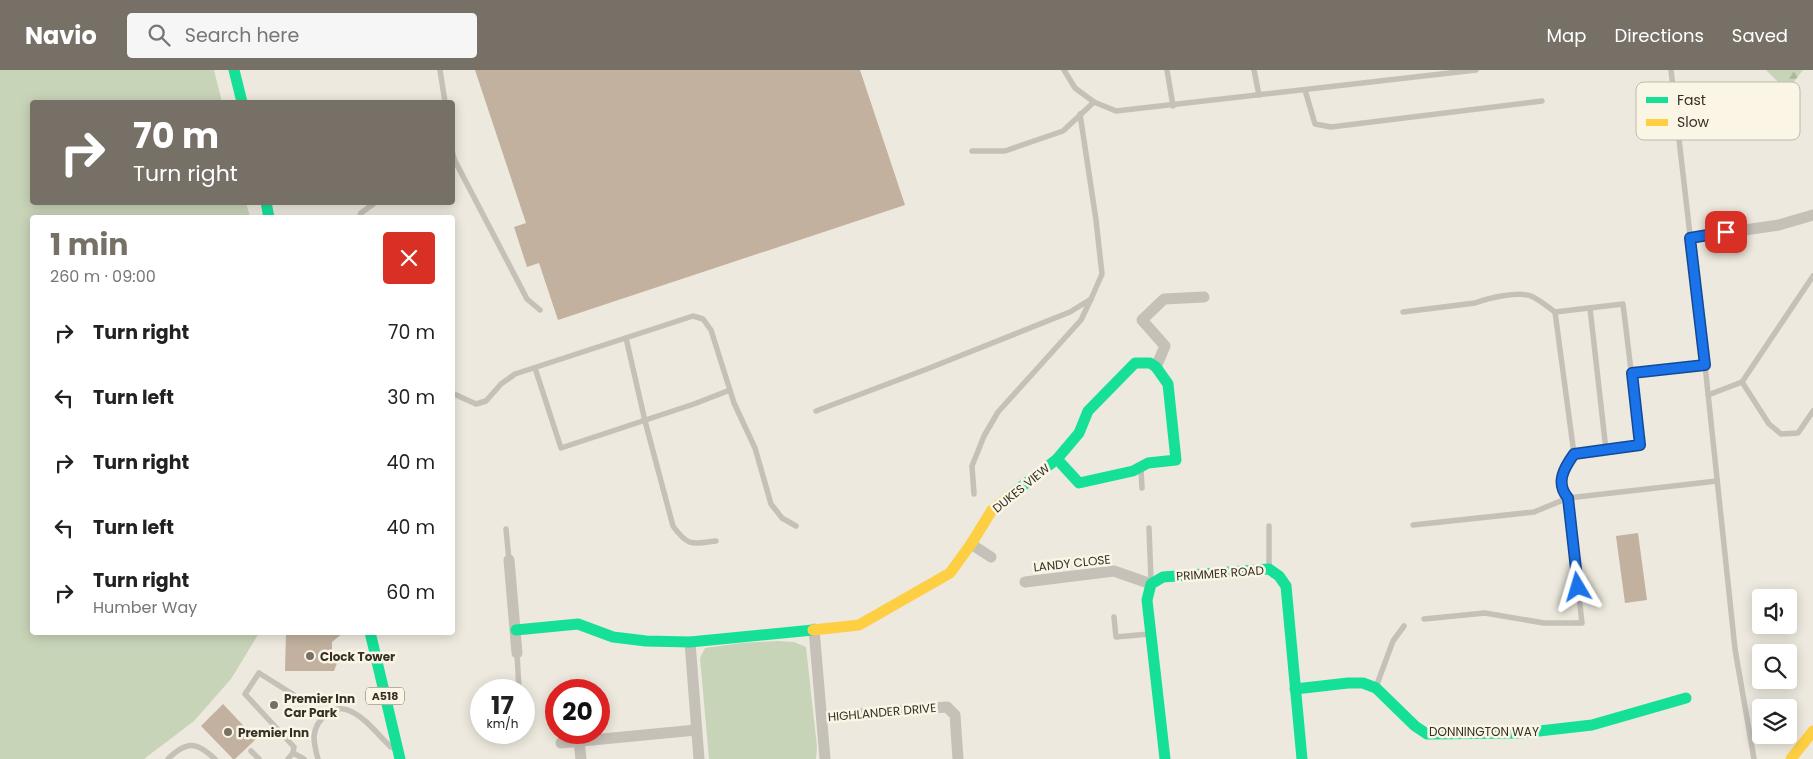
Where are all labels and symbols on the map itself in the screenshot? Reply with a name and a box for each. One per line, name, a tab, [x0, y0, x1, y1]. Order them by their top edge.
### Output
legend	[1636, 82, 1800, 140]
text: Fast	[1677, 90, 1706, 110]
text: Slow	[1677, 112, 1710, 132]
pin	[1705, 211, 1747, 253]
street label: DUKES VIEW	[989, 459, 1053, 516]
street label: LANDY CLOSE	[1033, 550, 1111, 576]
position arrow	[1551, 560, 1603, 612]
street label: PRIMMER ROAD	[1176, 561, 1264, 585]
place label: Clock Tower	[320, 648, 395, 665]
marker: Clock Tower	[304, 650, 316, 662]
speed limit sign: 20	[545, 679, 610, 744]
road number: A518	[366, 688, 404, 704]
place label: Premier Inn Car Park	[284, 690, 355, 721]
marker: Premier Inn Car Park	[268, 699, 280, 711]
street label: HIGHLANDER DRIVE	[827, 699, 937, 725]
street label: DONNINGTON WAY	[1429, 723, 1539, 740]
place label: Premier Inn	[238, 724, 309, 741]
marker: Premier Inn	[222, 726, 234, 738]

